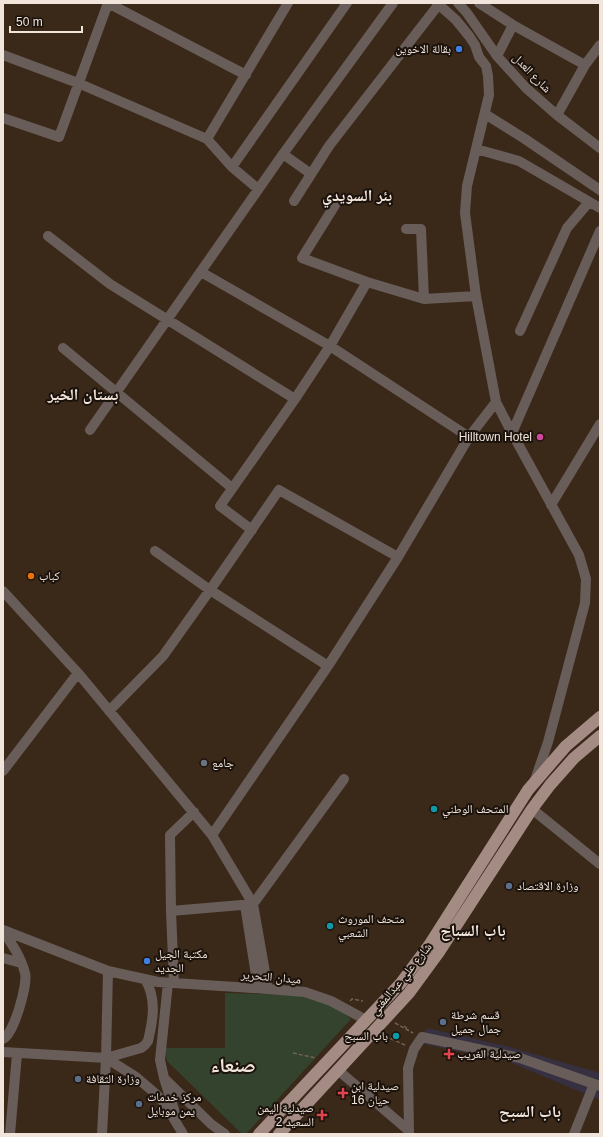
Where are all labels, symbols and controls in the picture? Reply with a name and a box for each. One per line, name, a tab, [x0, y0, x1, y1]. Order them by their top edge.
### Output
scale bar	[10, 8, 82, 34]
text: 50 m	[16, 15, 43, 29]
place label: بقالة الاخوين	[395, 42, 451, 56]
marker: بقالة الاخوين	[454, 44, 464, 54]
street label: شارع العدل	[509, 50, 554, 96]
district label: بئر السويدي	[322, 187, 392, 208]
district label: بستان الخير	[47, 386, 118, 404]
place label: Hilltown Hotel	[459, 430, 532, 444]
marker: Hilltown Hotel	[535, 432, 545, 442]
place label: كباب	[39, 569, 60, 583]
marker: كباب	[26, 571, 36, 581]
place label: جامع	[212, 756, 234, 770]
marker: جامع	[199, 758, 209, 768]
place label: المتحف الوطني	[442, 802, 509, 819]
marker: المتحف الوطني	[429, 804, 439, 814]
place label: وزارة الاقتصاد	[517, 879, 579, 893]
marker: وزارة الاقتصاد	[504, 881, 514, 891]
place label: متحف الموروث الشعبي	[338, 912, 404, 943]
marker: متحف الموروث الشعبي	[325, 921, 335, 931]
district label: باب السباح	[440, 922, 506, 941]
street label: شارع علي عبدالمغني	[368, 940, 437, 1020]
place label: مكتبة الجيل الجديد	[155, 947, 207, 975]
marker: مكتبة الجيل الجديد	[142, 956, 152, 966]
street label: ميدان التحرير	[239, 967, 302, 987]
place label: قسم شرطة جمال جميل	[451, 1008, 501, 1036]
marker: قسم شرطة جمال جميل	[438, 1017, 448, 1027]
place label: باب السبح	[344, 1029, 388, 1043]
marker: باب السبح	[391, 1031, 401, 1041]
place label: صيدلية الغريب	[457, 1047, 521, 1061]
marker: صيدلية الغريب	[444, 1049, 454, 1059]
district label: صنعاء	[210, 1054, 256, 1076]
place label: وزارة الثقافة	[86, 1072, 140, 1086]
marker: وزارة الثقافة	[73, 1074, 83, 1084]
place label: صيدلية ابن حيان 16	[351, 1079, 399, 1107]
marker: صيدلية ابن حيان 16	[338, 1088, 348, 1098]
place label: مركز خدمات يمن موبايل	[147, 1090, 202, 1118]
marker: مركز خدمات يمن موبايل	[134, 1099, 144, 1109]
place label: صيدلية اليمن السعيد 2	[257, 1101, 314, 1129]
district label: باب السبح	[499, 1103, 561, 1122]
marker: صيدلية اليمن السعيد 2	[317, 1110, 327, 1120]

